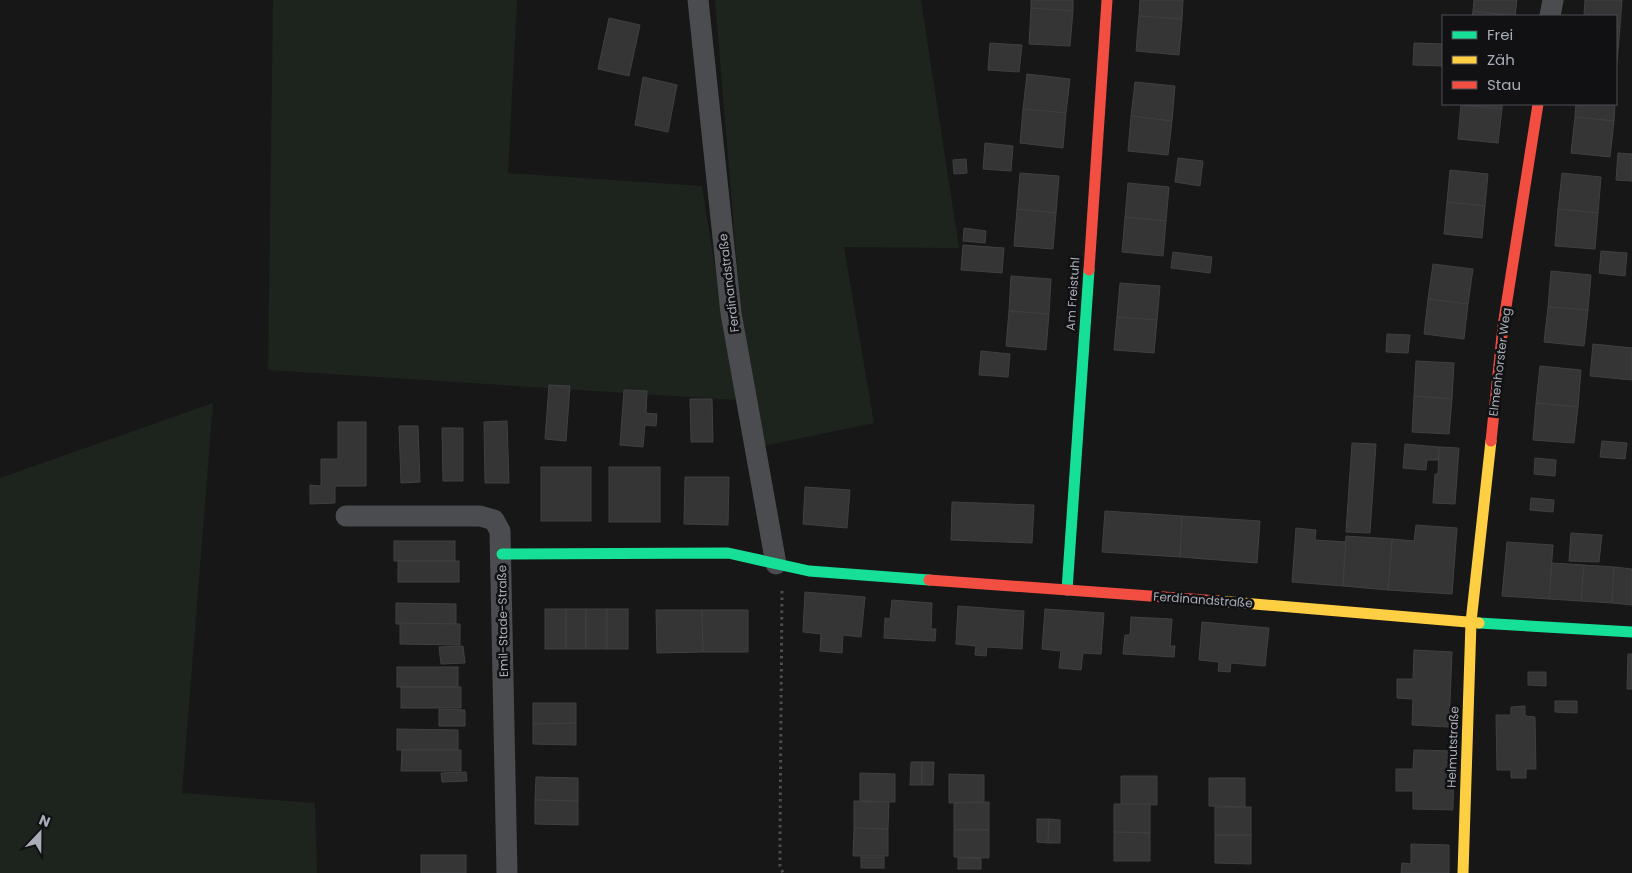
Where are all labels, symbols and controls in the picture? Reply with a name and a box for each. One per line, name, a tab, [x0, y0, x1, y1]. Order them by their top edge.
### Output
legend	[1442, 15, 1617, 105]
text: Frei	[1487, 24, 1513, 45]
text: Zäh	[1487, 49, 1515, 70]
text: Stau	[1487, 74, 1521, 95]
street label: Ferdinandstraße	[714, 233, 743, 333]
street label: Am Freistuhl	[1061, 257, 1084, 331]
street label: Elmenhorster Weg	[1484, 307, 1515, 417]
street label: Emil-Stade-Straße	[493, 565, 512, 677]
street label: Ferdinandstraße	[1153, 588, 1253, 611]
street label: Helmutstraße	[1443, 706, 1462, 788]
north arrow	[15, 808, 65, 858]
text: N	[36, 810, 53, 832]

